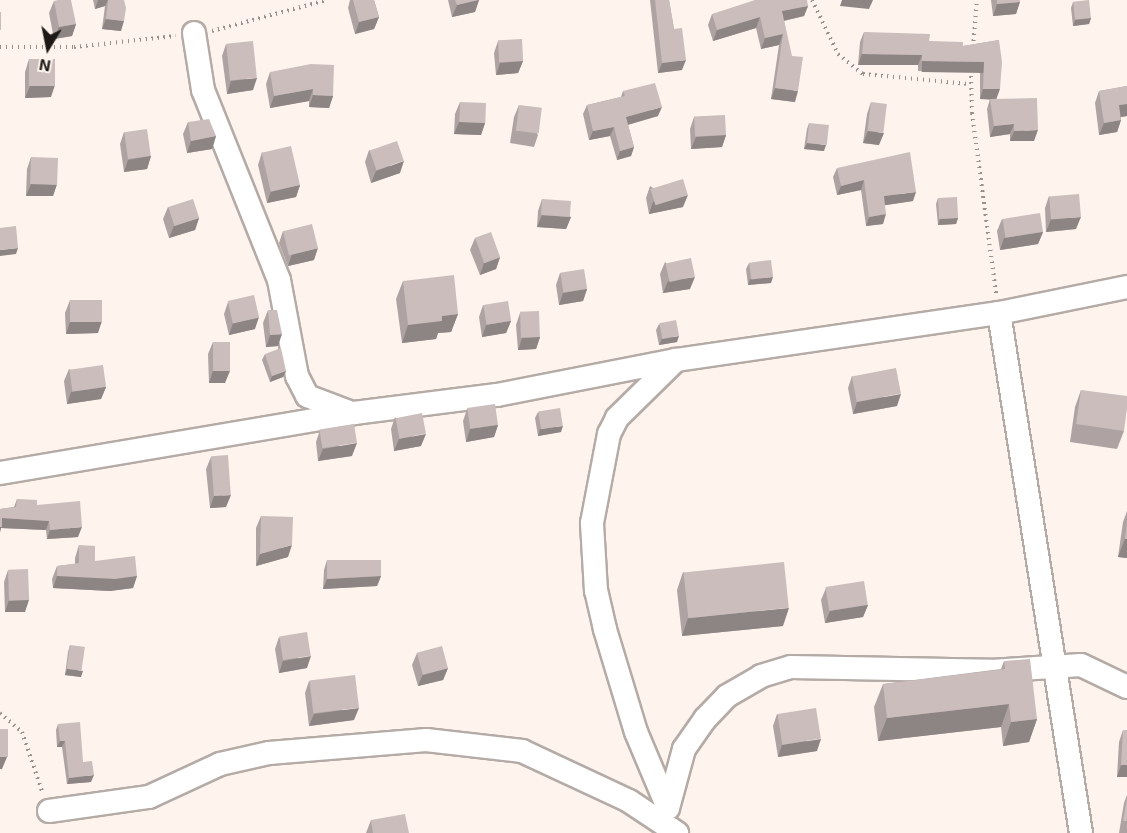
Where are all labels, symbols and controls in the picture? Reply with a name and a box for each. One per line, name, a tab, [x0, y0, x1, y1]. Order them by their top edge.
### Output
north arrow	[18, 18, 78, 78]
text: N	[37, 56, 52, 77]

